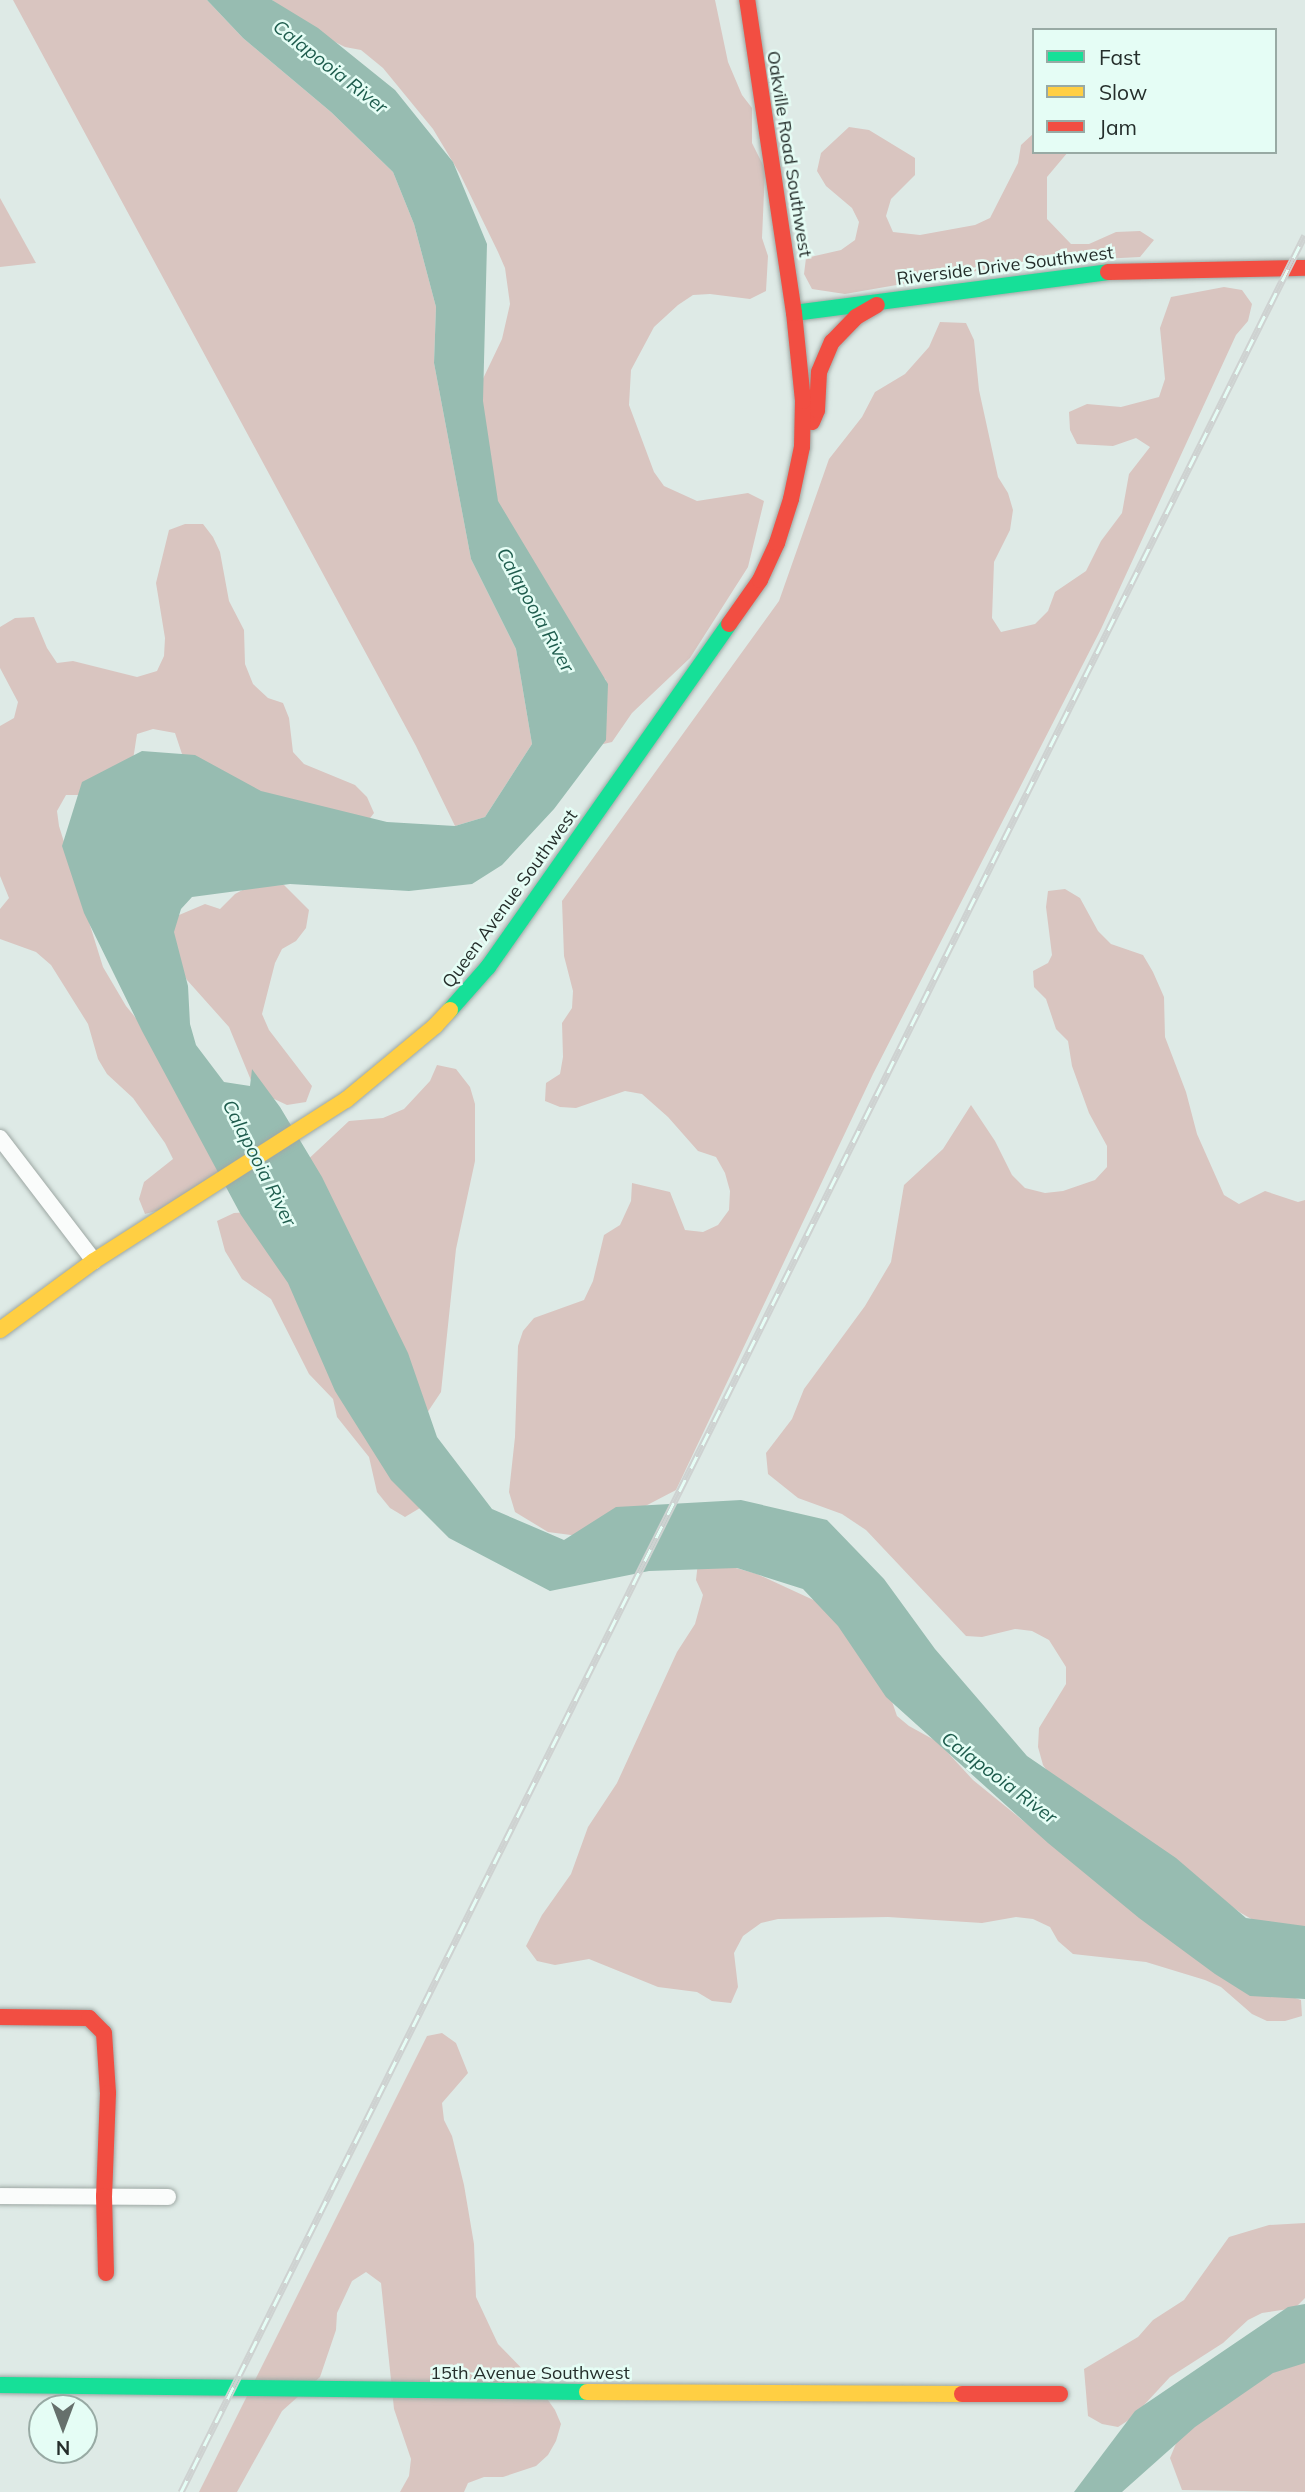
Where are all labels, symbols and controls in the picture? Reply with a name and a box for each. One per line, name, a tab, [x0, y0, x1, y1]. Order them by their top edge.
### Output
water label: Calapooia River	[268, 15, 392, 119]
legend	[1032, 28, 1277, 154]
text: Fast	[1099, 44, 1141, 70]
street label: Oakville Road Southwest	[762, 49, 816, 259]
text: Slow	[1099, 79, 1147, 105]
text: Jam	[1099, 114, 1137, 140]
street label: Riverside Drive Southwest	[895, 242, 1115, 290]
water label: Calapooia River	[491, 544, 579, 676]
street label: Queen Avenue Southwest	[438, 805, 582, 993]
water label: Calapooia River	[217, 1096, 301, 1230]
water label: Calapooia River	[937, 1727, 1061, 1829]
street label: 15th Avenue Southwest	[430, 2362, 630, 2384]
north arrow	[28, 2394, 98, 2464]
text: N	[56, 2436, 70, 2460]

